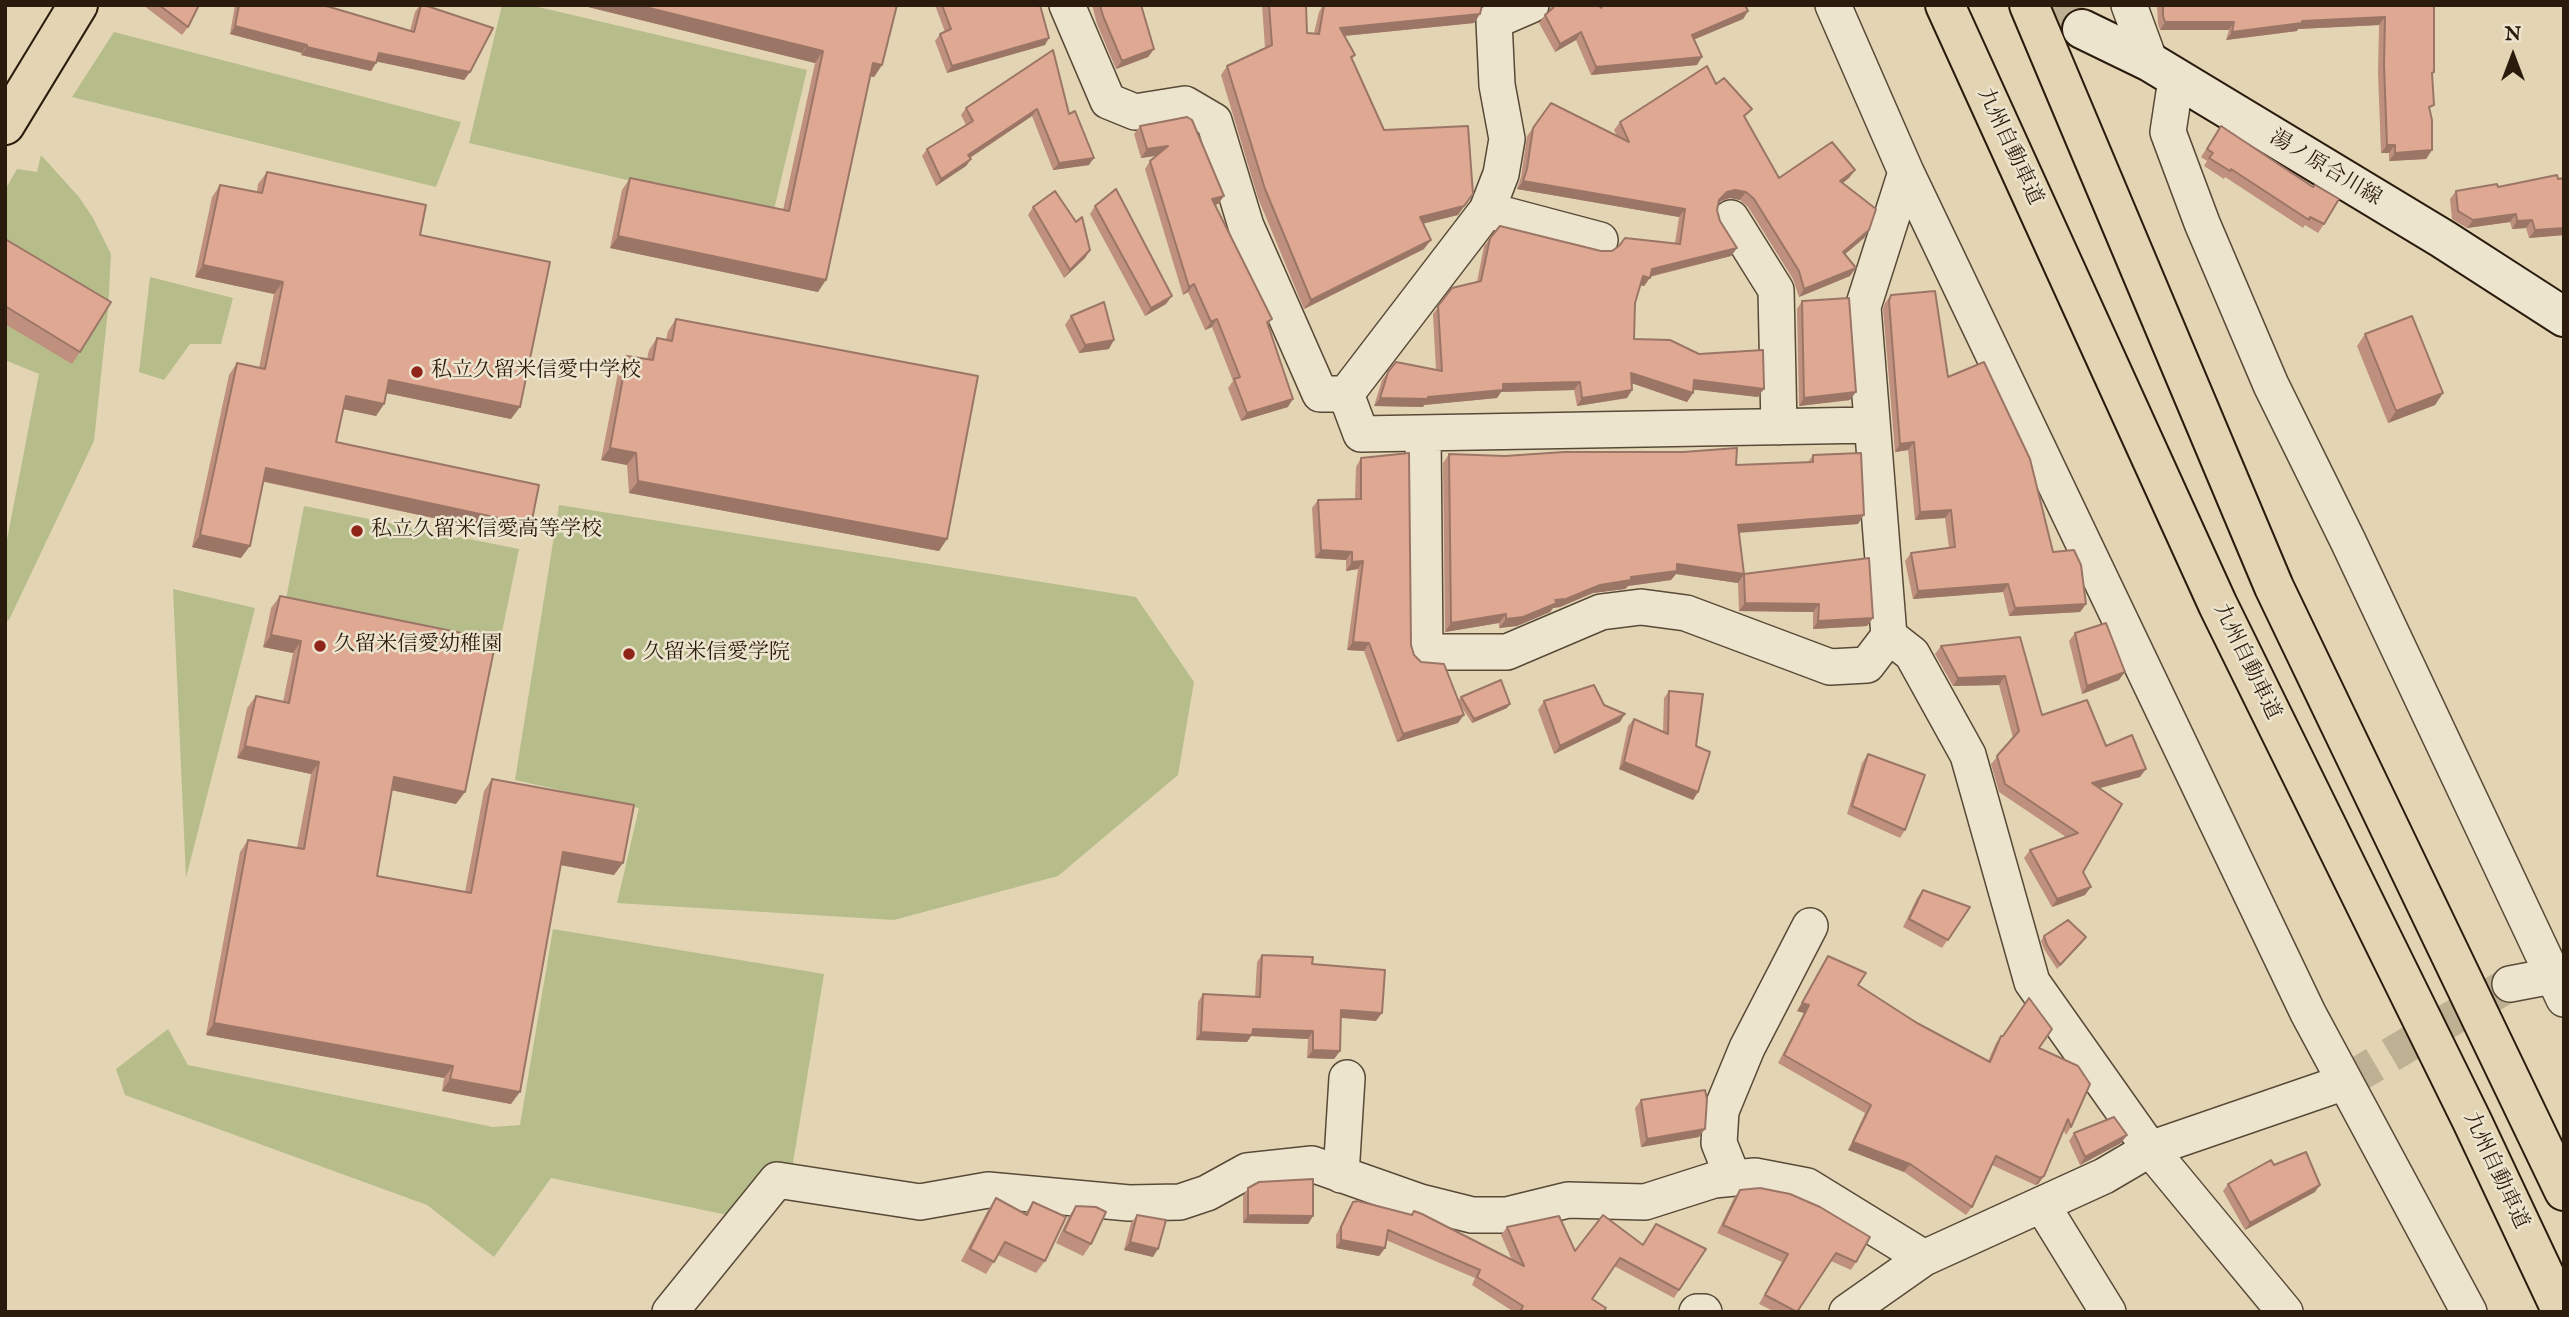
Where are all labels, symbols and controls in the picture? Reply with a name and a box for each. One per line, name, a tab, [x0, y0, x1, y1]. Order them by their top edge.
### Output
north arrow	[2478, 21, 2548, 91]
text: N	[2505, 23, 2521, 47]
street label: 九州自動車道	[1971, 85, 2047, 209]
street label: 湯ノ原合川線	[2265, 126, 2385, 212]
place label: 私立久留米信愛中学校	[431, 359, 641, 385]
marker: 私立久留米信愛中学校	[409, 364, 425, 380]
place label: 私立久留米信愛高等学校	[371, 518, 602, 544]
marker: 私立久留米信愛高等学校	[349, 523, 365, 539]
street label: 九州自動車道	[2207, 600, 2285, 724]
place label: 久留米信愛幼稚園	[334, 633, 502, 659]
marker: 久留米信愛幼稚園	[312, 638, 328, 654]
place label: 久留米信愛学院	[643, 641, 790, 667]
marker: 久留米信愛学院	[621, 646, 637, 662]
street label: 九州自動車道	[2457, 1109, 2533, 1233]

